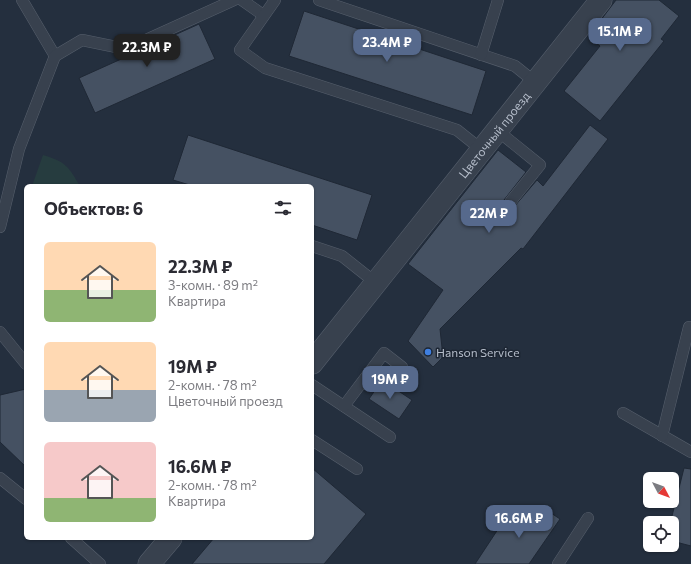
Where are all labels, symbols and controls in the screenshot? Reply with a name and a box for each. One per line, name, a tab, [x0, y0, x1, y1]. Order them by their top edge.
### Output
pin: 15.1M ₽	[583, 18, 657, 52]
text: 15.1M ₽	[597, 23, 643, 39]
pin: 23.4M ₽	[350, 29, 424, 63]
pin: 22.3M ₽	[110, 34, 184, 68]
text: 23.4M ₽	[362, 34, 412, 50]
text: 22.3M ₽	[122, 39, 172, 55]
street label: Цветочный проезд	[455, 89, 532, 180]
icon: filters	[272, 197, 294, 219]
text: Объектов: 6	[44, 198, 143, 219]
pin: 22M ₽	[461, 200, 517, 234]
text: 22M ₽	[470, 205, 508, 221]
text: 22.3M ₽	[168, 256, 233, 277]
icon: home	[76, 258, 124, 306]
text: 3-комн. · 89 m²	[168, 277, 258, 293]
text: Квартира	[168, 293, 226, 309]
place label: Hanson Service	[436, 345, 520, 359]
marker: Hanson Service	[423, 347, 433, 357]
text: 19M ₽	[168, 356, 217, 377]
icon: home	[76, 358, 124, 406]
pin: 19M ₽	[362, 366, 418, 400]
text: 19M ₽	[371, 371, 409, 387]
text: 2-комн. · 78 m²	[168, 377, 257, 393]
text: Цветочный проезд	[168, 393, 283, 409]
text: 16.6M ₽	[168, 456, 232, 477]
icon: home	[76, 458, 124, 506]
north arrow	[643, 472, 679, 508]
map controls	[643, 472, 679, 552]
text: 2-комн. · 78 m²	[168, 477, 257, 493]
text: Квартира	[168, 493, 226, 509]
pin: 16.6M ₽	[482, 505, 556, 539]
text: 16.6M ₽	[495, 510, 543, 526]
button: locate	[643, 516, 679, 552]

